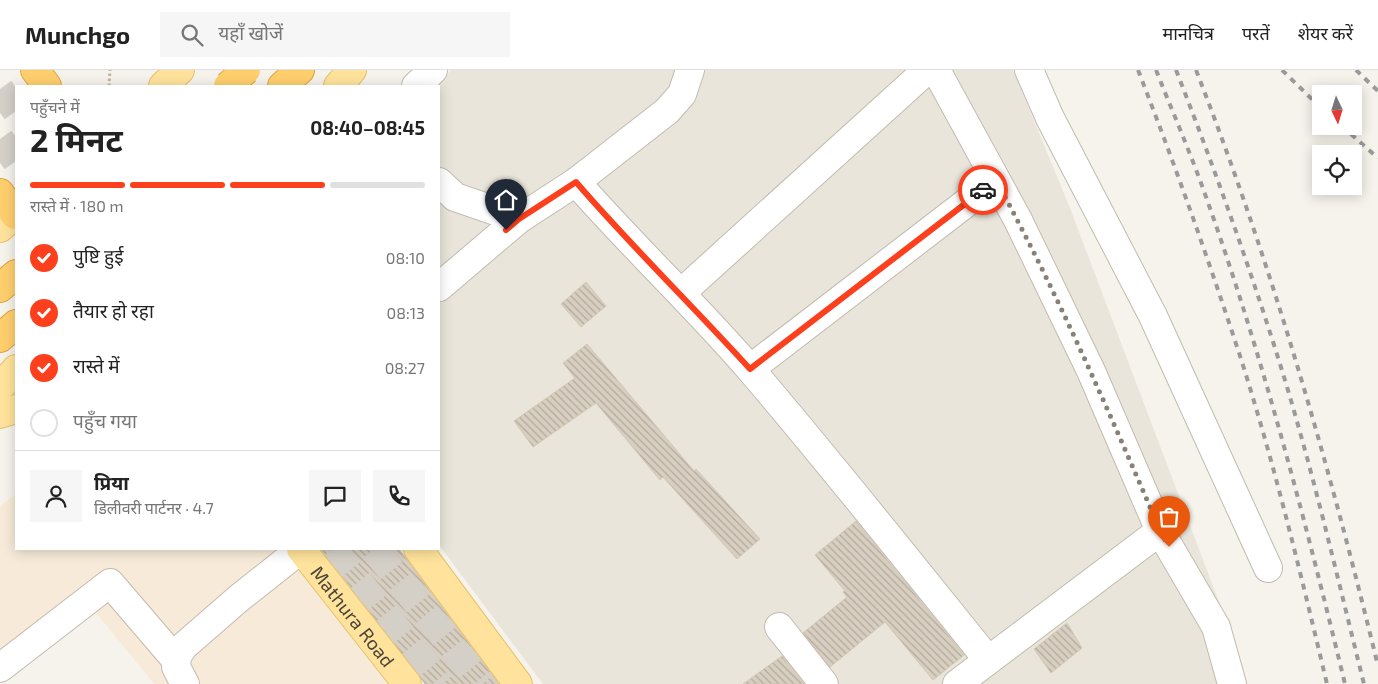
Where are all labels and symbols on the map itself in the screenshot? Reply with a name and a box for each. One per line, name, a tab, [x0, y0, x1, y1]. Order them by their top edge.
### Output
north arrow	[1312, 85, 1362, 135]
courier	[958, 165, 1008, 215]
pin	[485, 179, 527, 230]
pin	[1148, 496, 1190, 547]
street label: Mathura Road	[307, 561, 400, 671]

